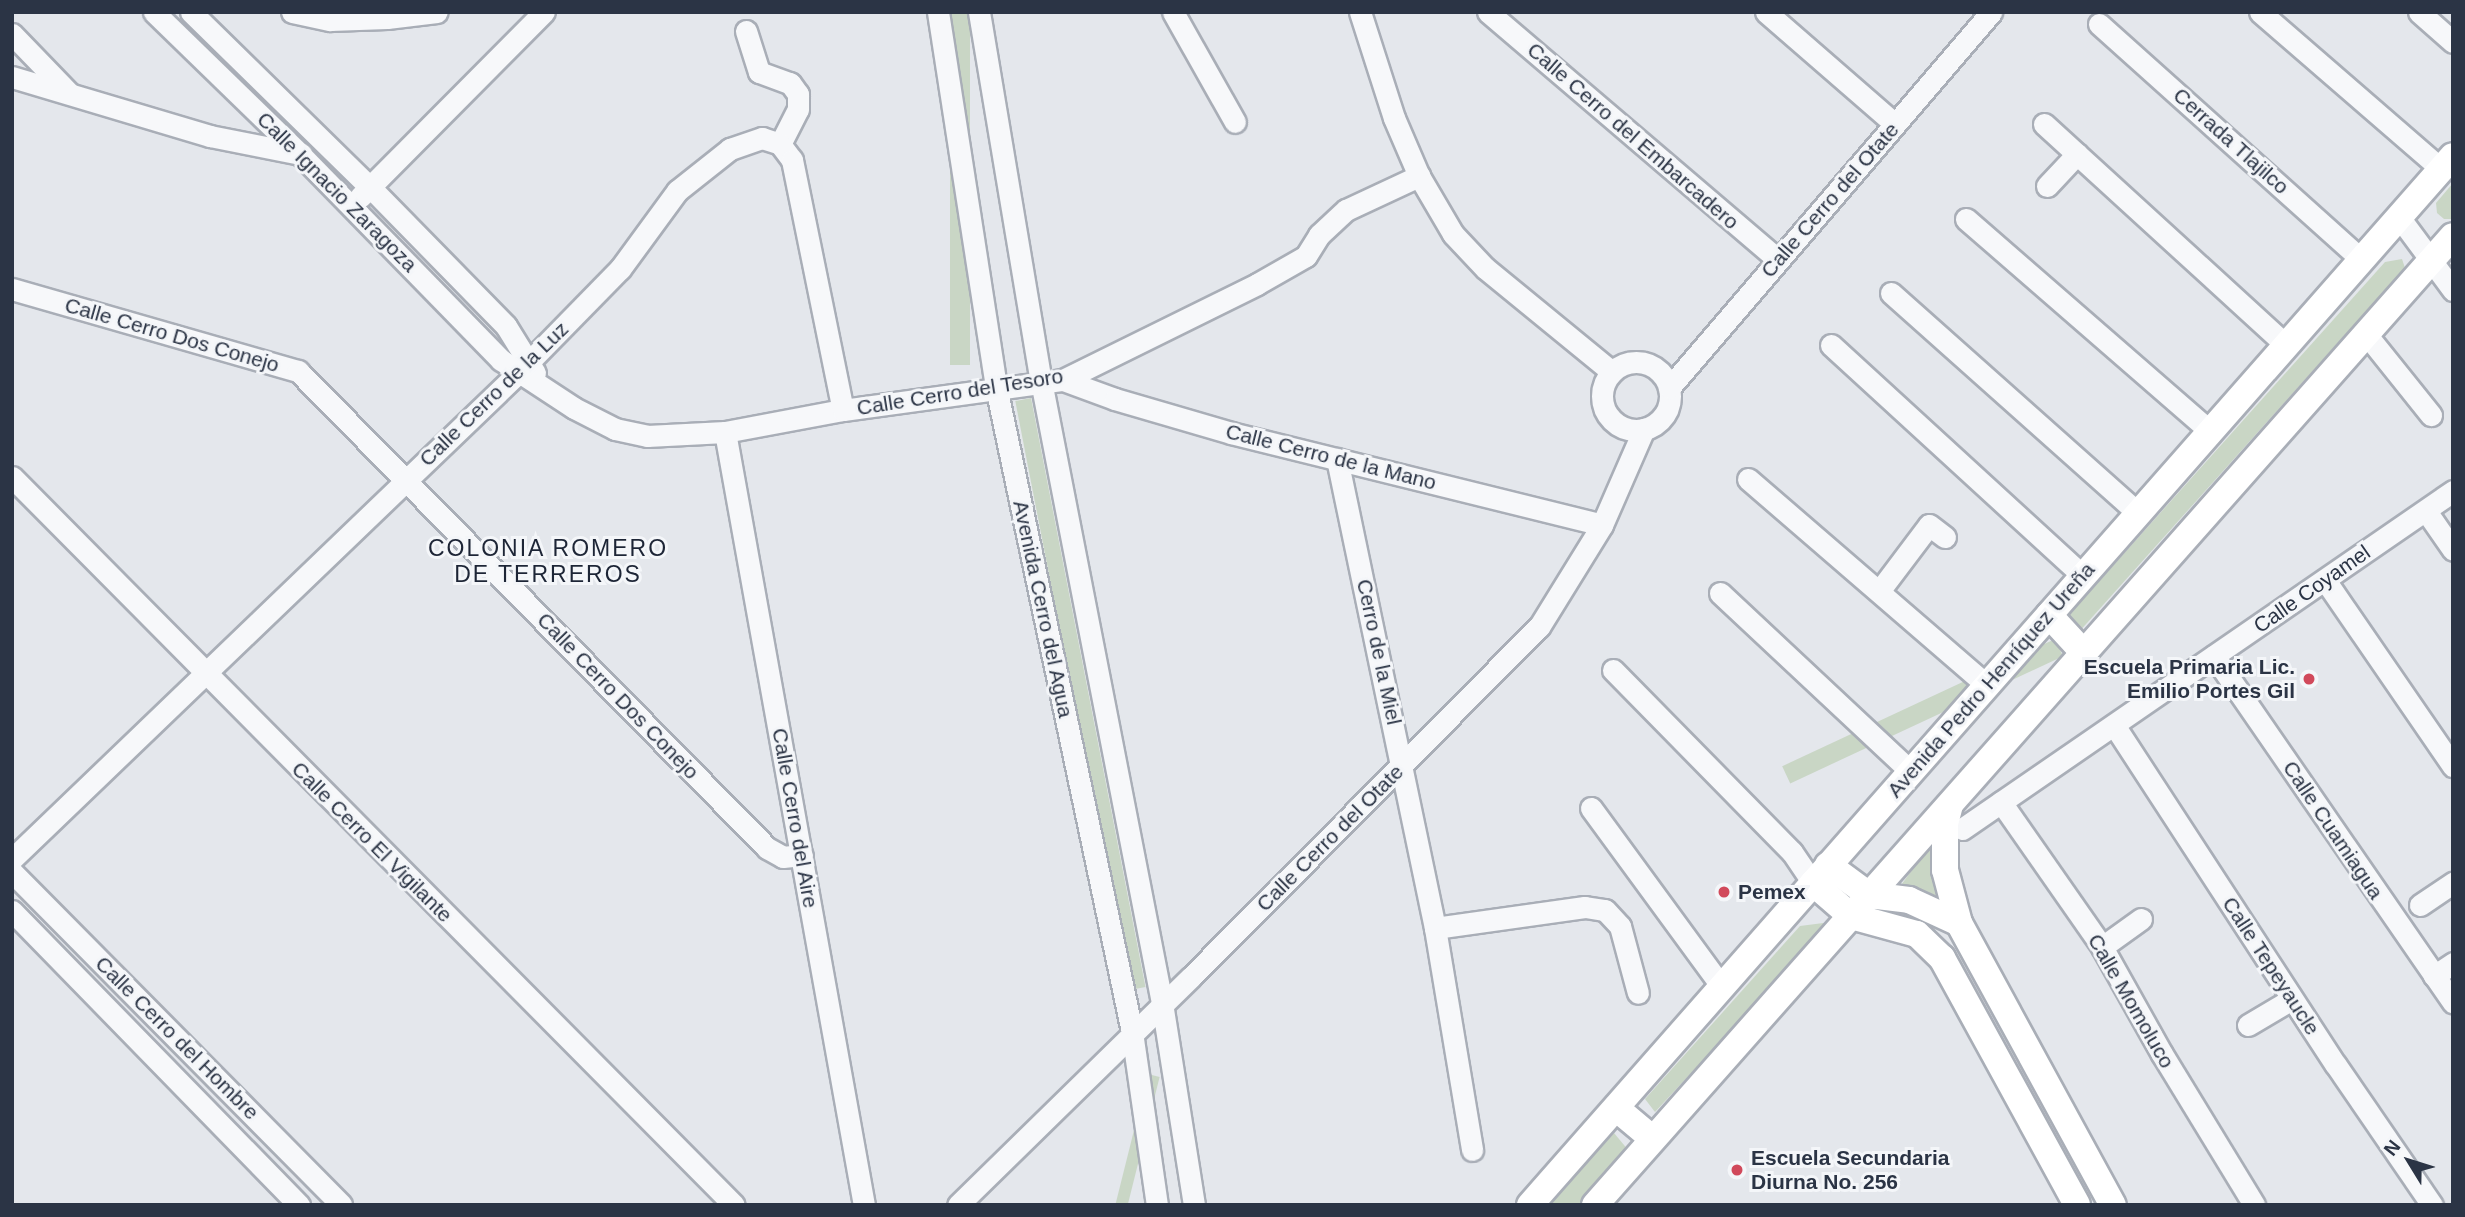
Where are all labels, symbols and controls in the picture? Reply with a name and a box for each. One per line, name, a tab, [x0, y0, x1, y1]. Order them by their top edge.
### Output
street label: Calle Cerro del Embarcadero	[1522, 37, 1744, 235]
street label: Cerrada Tlajilco	[2168, 82, 2294, 200]
street label: Calle Ignacio Zaragoza	[252, 107, 422, 277]
street label: Calle Cerro del Otate	[1756, 117, 1904, 283]
street label: Calle Cerro Dos Conejo	[62, 292, 282, 378]
street label: Calle Cerro de la Luz	[414, 316, 574, 472]
street label: Calle Cerro del Tesoro	[855, 363, 1065, 421]
street label: Calle Cerro de la Mano	[1223, 419, 1439, 495]
street label: Avenida Cerro del Agua	[1008, 498, 1078, 720]
district label: COLONIA ROMERO DE TERREROS	[429, 534, 667, 588]
street label: Calle Coyamel	[2249, 540, 2375, 638]
street label: Avenida Pedro Henríquez Ureña	[1882, 557, 2100, 803]
street label: Cerro de la Miel	[1351, 577, 1407, 727]
street label: Calle Cerro Dos Conejo	[532, 607, 704, 785]
place label: Escuela Primaria Lic. Emilio Portes Gil	[2084, 654, 2295, 704]
marker: Escuela Primaria Lic. Emilio Portes Gil	[2301, 671, 2317, 687]
street label: Calle Cerro del Aire	[767, 726, 823, 910]
street label: Calle Cerro El Vigilante	[286, 756, 458, 928]
street label: Calle Cuamiagua	[2278, 756, 2388, 904]
street label: Calle Cerro del Otate	[1251, 759, 1409, 917]
place label: Pemex	[1738, 879, 1806, 905]
marker: Pemex	[1716, 884, 1732, 900]
street label: Calle Tepeyaucle	[2217, 892, 2325, 1040]
street label: Calle Momoluco	[2082, 930, 2180, 1072]
street label: Calle Cerro del Hombre	[90, 951, 264, 1125]
north arrow	[2374, 1126, 2444, 1196]
text: N	[2380, 1136, 2405, 1160]
place label: Escuela Secundaria Diurna No. 256	[1751, 1145, 1949, 1195]
marker: Escuela Secundaria Diurna No. 256	[1729, 1162, 1745, 1178]

